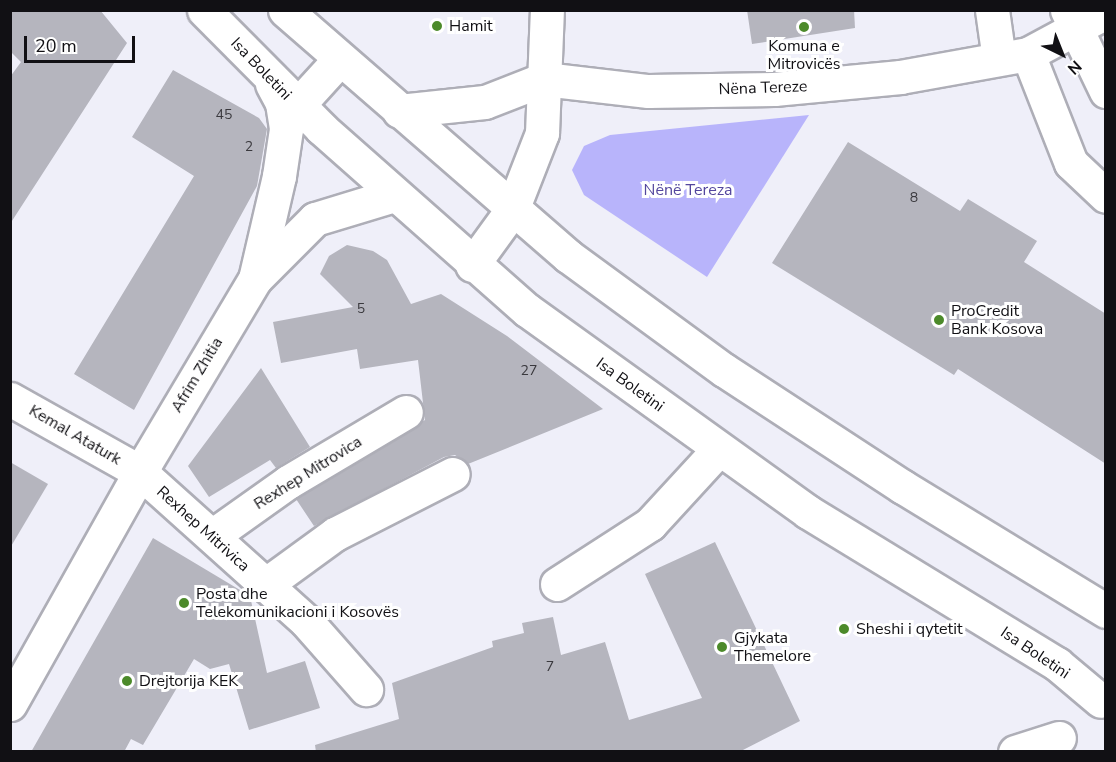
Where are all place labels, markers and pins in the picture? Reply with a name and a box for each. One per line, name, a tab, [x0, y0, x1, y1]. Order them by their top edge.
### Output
place label: Hamit	[449, 16, 493, 36]
marker: Hamit	[430, 19, 444, 33]
marker: Komuna e Mitrovicës	[797, 20, 811, 34]
place label: Komuna e Mitrovicës	[768, 36, 840, 74]
place label: ProCredit Bank Kosova	[951, 301, 1043, 339]
marker: ProCredit Bank Kosova	[932, 313, 946, 327]
place label: Posta dhe Telekomunikacioni i Kosovës	[196, 584, 399, 622]
marker: Posta dhe Telekomunikacioni i Kosovës	[177, 596, 191, 610]
place label: Sheshi i qytetit	[856, 619, 963, 639]
marker: Sheshi i qytetit	[837, 622, 851, 636]
place label: Gjykata Themelore	[734, 628, 811, 666]
marker: Gjykata Themelore	[715, 640, 729, 654]
place label: Drejtorija KEK	[139, 671, 238, 691]
marker: Drejtorija KEK	[120, 674, 134, 688]

